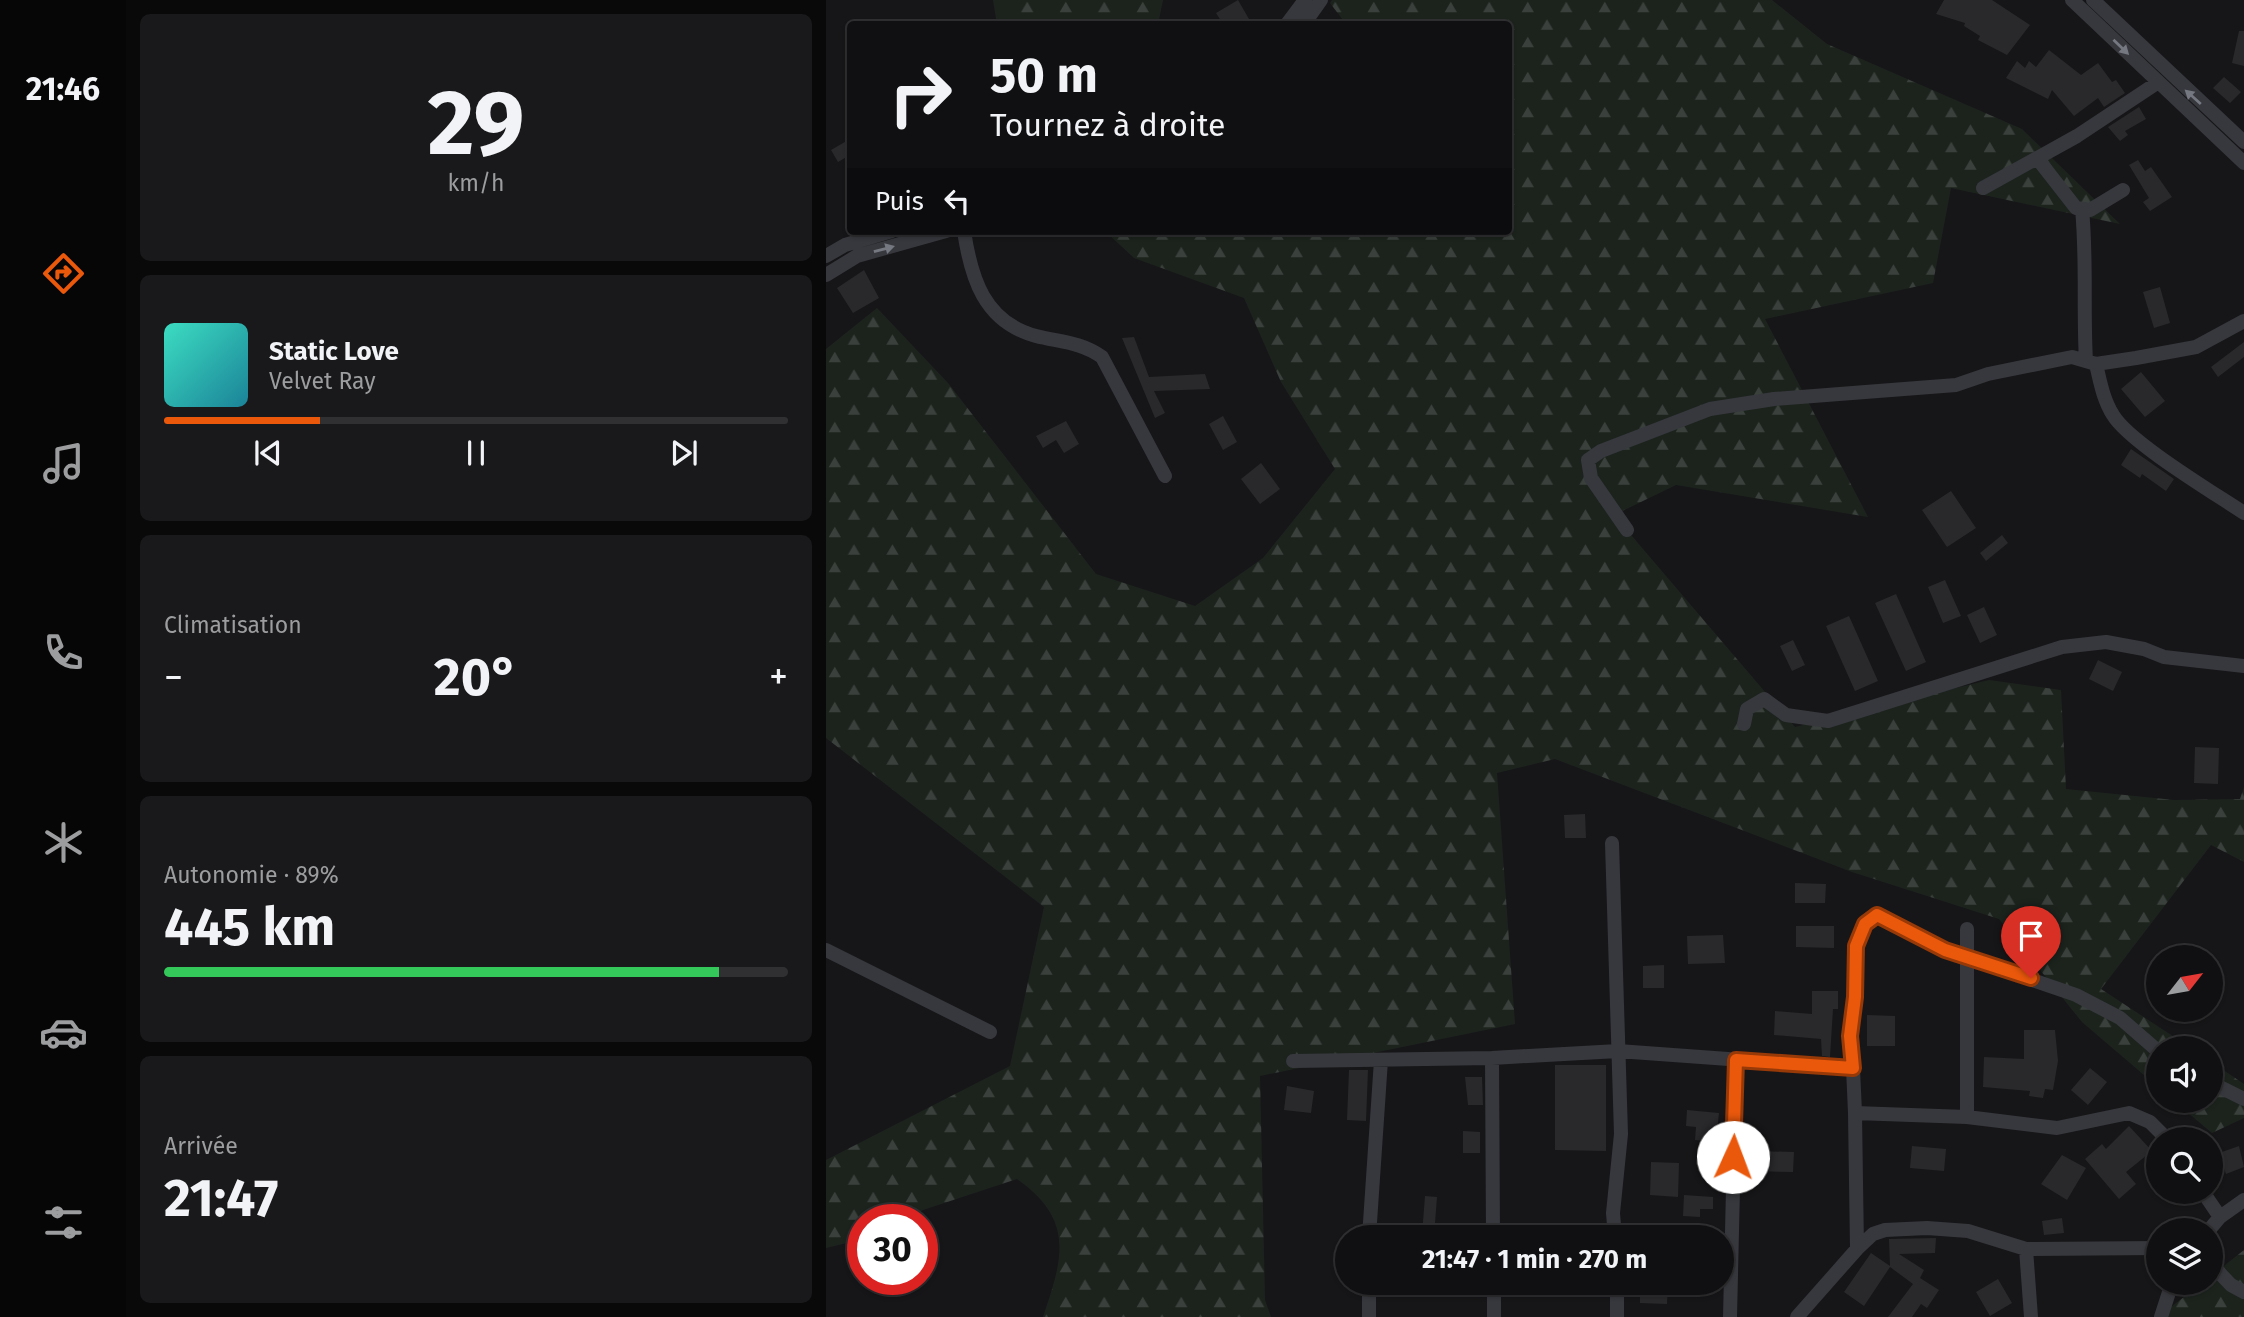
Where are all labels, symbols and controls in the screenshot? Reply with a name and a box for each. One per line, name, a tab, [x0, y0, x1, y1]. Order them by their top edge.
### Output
one-way arrow	[2112, 39, 2129, 55]
text: 50 m	[990, 46, 1098, 105]
icon: right	[875, 49, 966, 140]
text: 29	[427, 69, 525, 178]
text: 21:46	[26, 70, 100, 108]
one-way arrow	[2185, 89, 2202, 105]
text: Tournez à droite	[990, 106, 1226, 144]
text: km/h	[448, 169, 504, 197]
icon: left	[938, 182, 976, 220]
text: Puis	[875, 186, 924, 217]
one-way arrow	[873, 243, 895, 254]
icon: directions	[39, 249, 88, 298]
text: Static Love	[269, 336, 399, 367]
text: Velvet Ray	[269, 367, 376, 395]
icon: previous	[249, 434, 287, 472]
icon: pause	[457, 434, 495, 472]
icon: next	[665, 434, 703, 472]
icon: music	[39, 439, 88, 488]
text: Climatisation	[164, 611, 302, 639]
icon: phone	[39, 628, 88, 677]
text: 20°	[434, 646, 518, 709]
text: −	[164, 654, 183, 700]
text: +	[769, 654, 788, 700]
icon: climate	[39, 818, 88, 867]
text: Autonomie · 89%	[164, 861, 339, 889]
text: 445 km	[164, 896, 335, 959]
pin	[2001, 906, 2061, 978]
icon: arrive	[2012, 917, 2050, 955]
north arrow	[2146, 945, 2222, 1022]
map controls	[2146, 945, 2223, 1295]
icon: car	[39, 1008, 88, 1057]
button: sound	[2146, 1036, 2223, 1113]
position arrow	[1696, 1120, 1770, 1194]
button: search	[2146, 1127, 2223, 1204]
text: Arrivée	[164, 1132, 238, 1160]
text: 21:47	[164, 1167, 278, 1230]
icon: filters	[39, 1198, 88, 1247]
speed limit sign: 30	[847, 1204, 938, 1295]
button: layers	[2146, 1218, 2223, 1295]
text: 21:47 · 1 min · 270 m	[1422, 1244, 1647, 1275]

